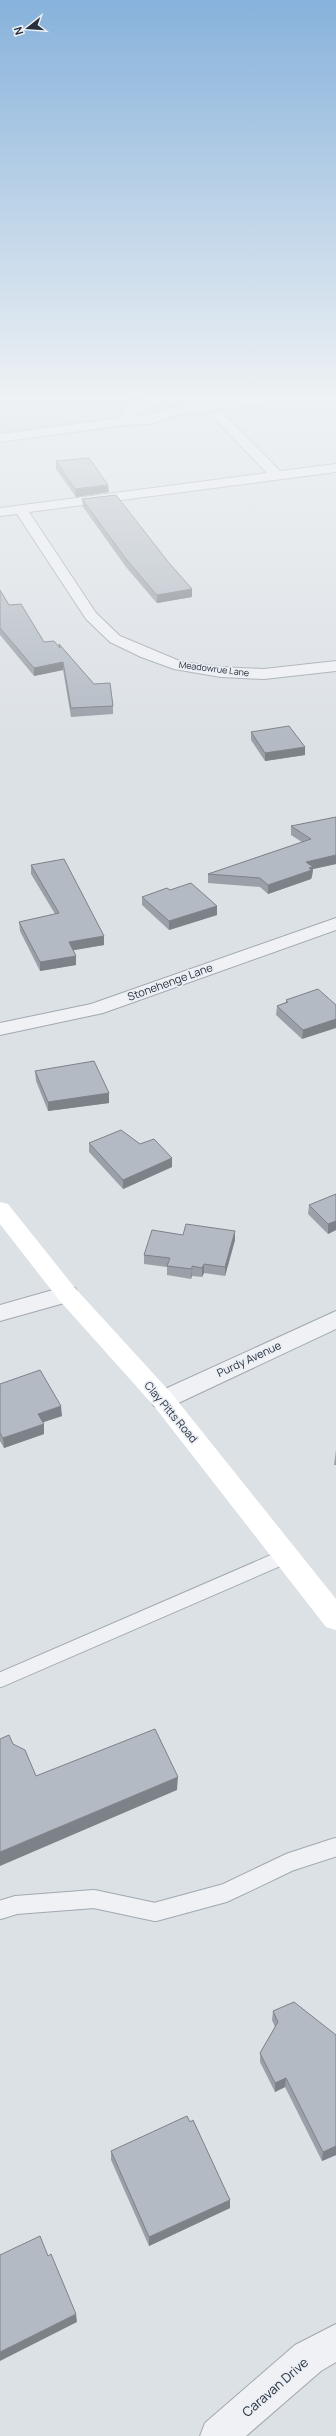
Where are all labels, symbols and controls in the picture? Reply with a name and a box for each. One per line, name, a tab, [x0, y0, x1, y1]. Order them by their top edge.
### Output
north arrow	[8, 8, 48, 48]
text: N	[10, 25, 26, 37]
street label: Meadowrue Lane	[178, 658, 250, 679]
street label: Stonehenge Lane	[125, 959, 215, 1004]
street label: Purdy Avenue	[214, 1337, 284, 1380]
street label: Clay Pitts Road	[141, 1378, 201, 1445]
street label: Caravan Drive	[238, 2353, 312, 2421]

